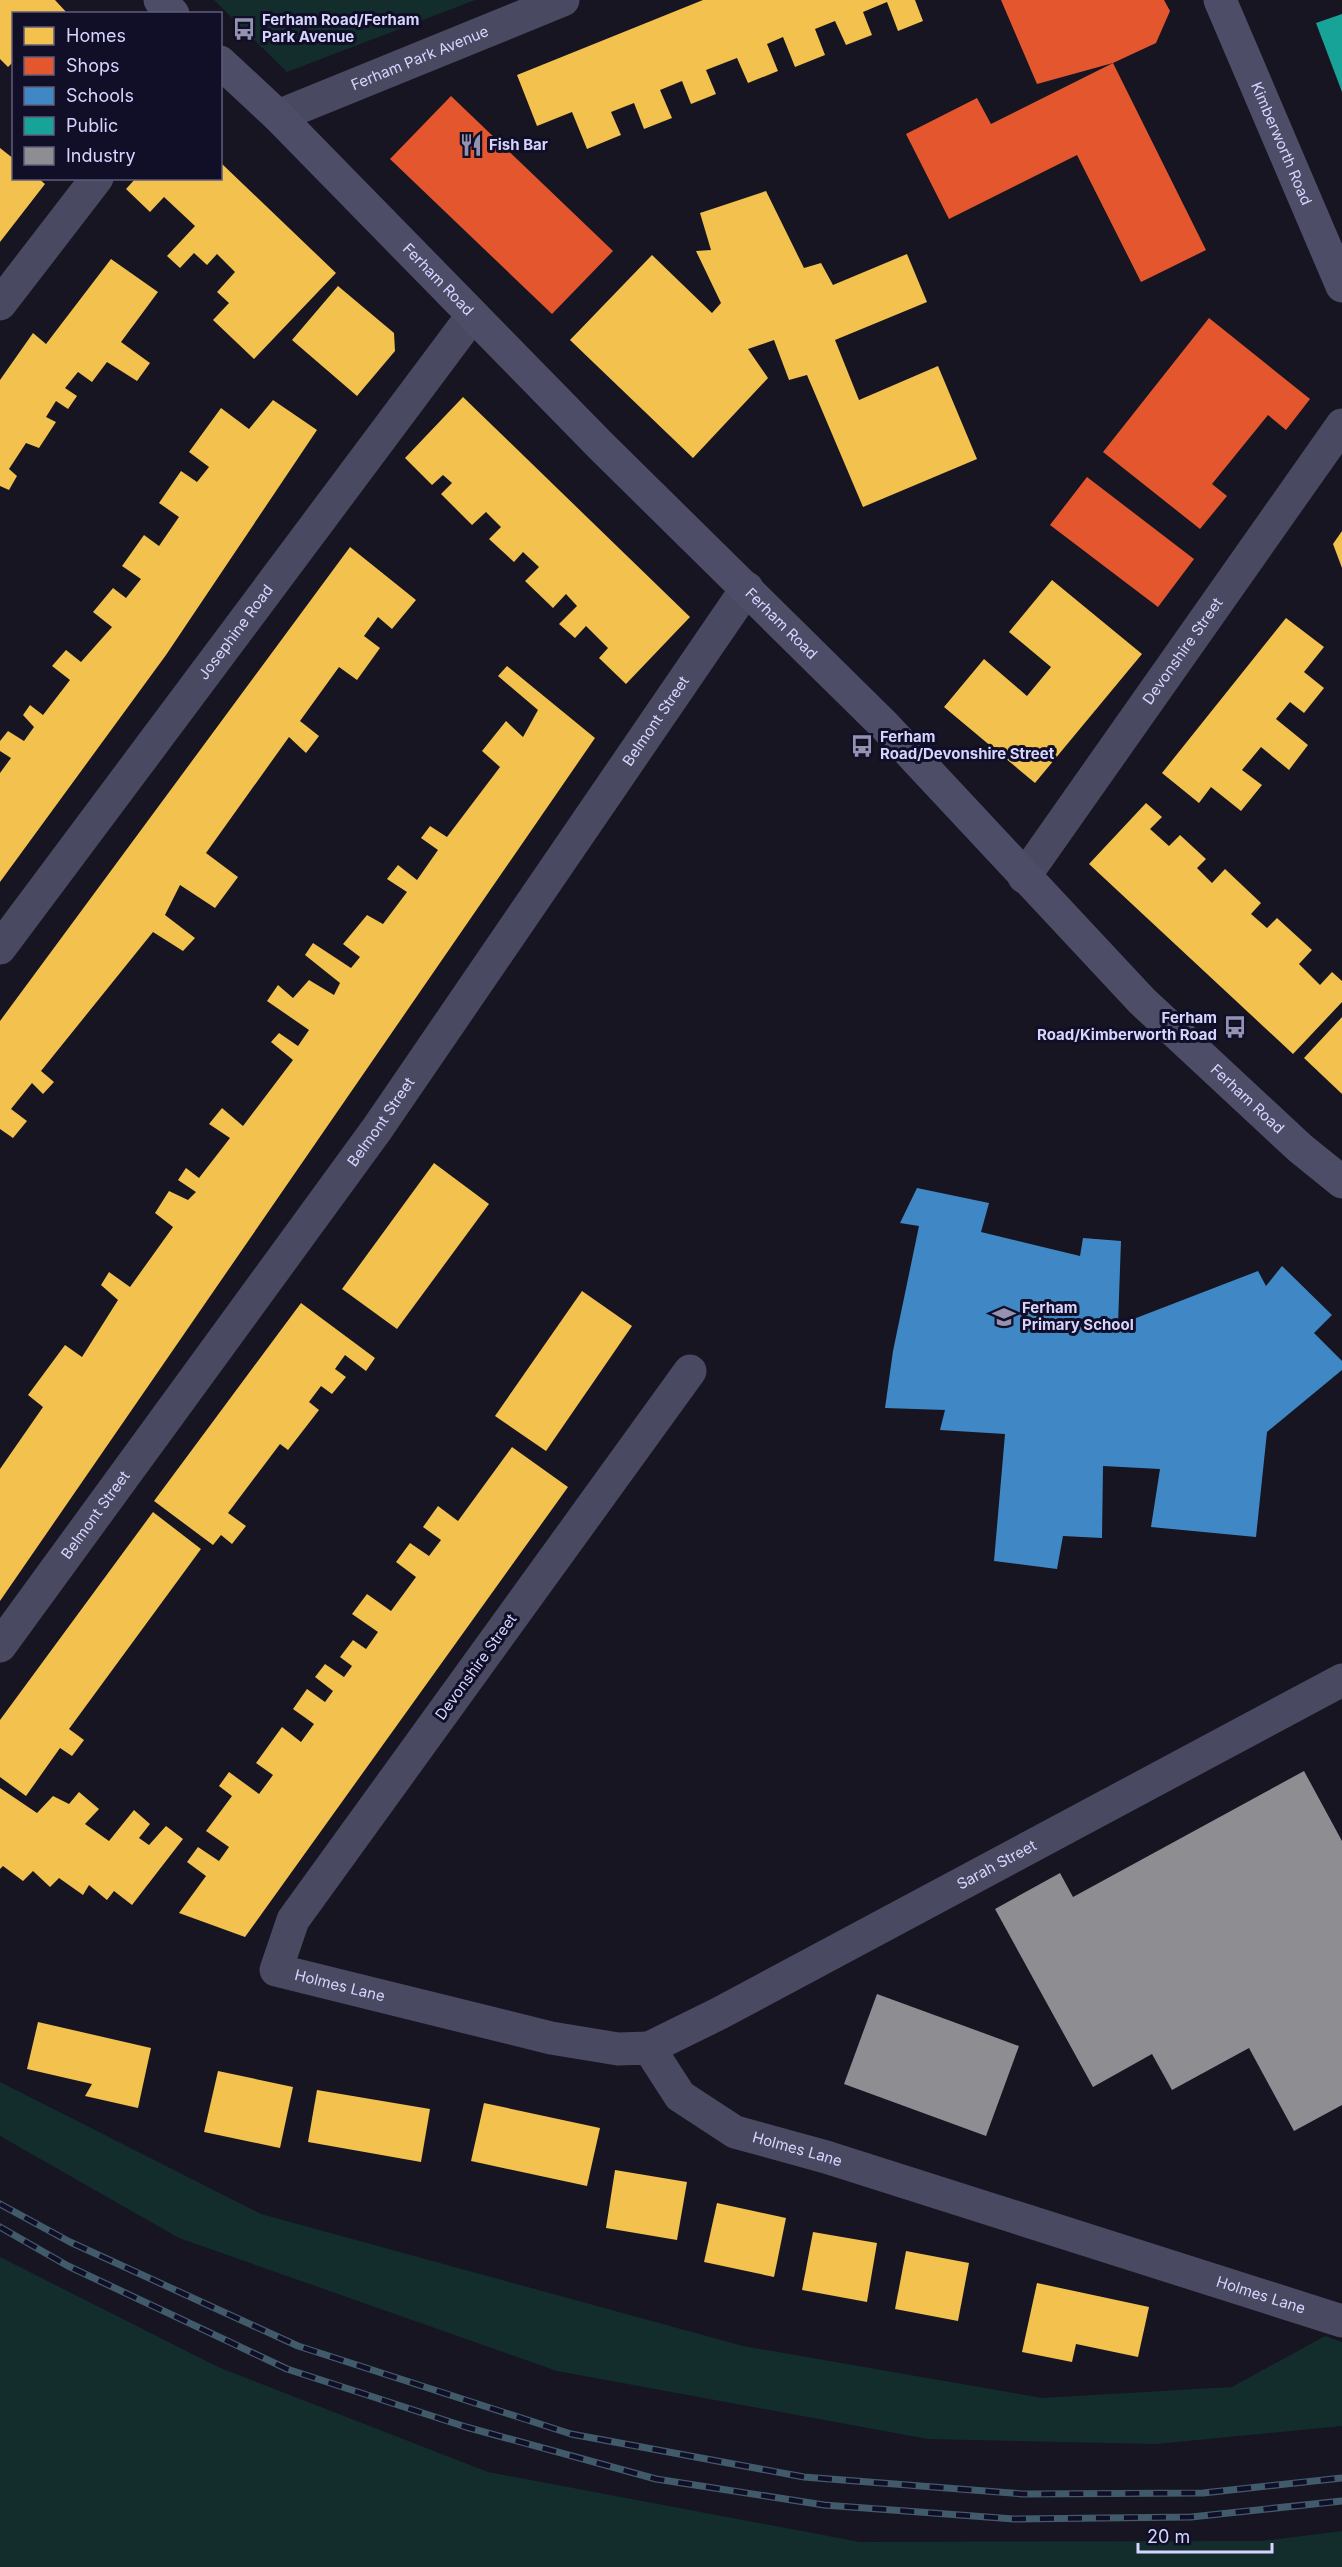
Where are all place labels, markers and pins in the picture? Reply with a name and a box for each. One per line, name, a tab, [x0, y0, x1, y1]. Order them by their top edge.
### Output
place label: Ferham Road/Ferham Park Avenue	[262, 10, 419, 46]
bus stop icon: Ferham Road/Ferham Park Avenue	[231, 16, 257, 42]
restaurant icon: Fish Bar	[458, 132, 484, 158]
place label: Fish Bar	[489, 135, 548, 154]
place label: Ferham Road/Devonshire Street	[880, 727, 1055, 763]
bus stop icon: Ferham Road/Devonshire Street	[849, 733, 875, 759]
place label: Ferham Road/Kimberworth Road	[1037, 1008, 1217, 1044]
bus stop icon: Ferham Road/Kimberworth Road	[1222, 1014, 1248, 1040]
place label: Ferham Primary School	[1022, 1298, 1134, 1334]
school or university icon: Ferham Primary School	[991, 1304, 1017, 1330]

